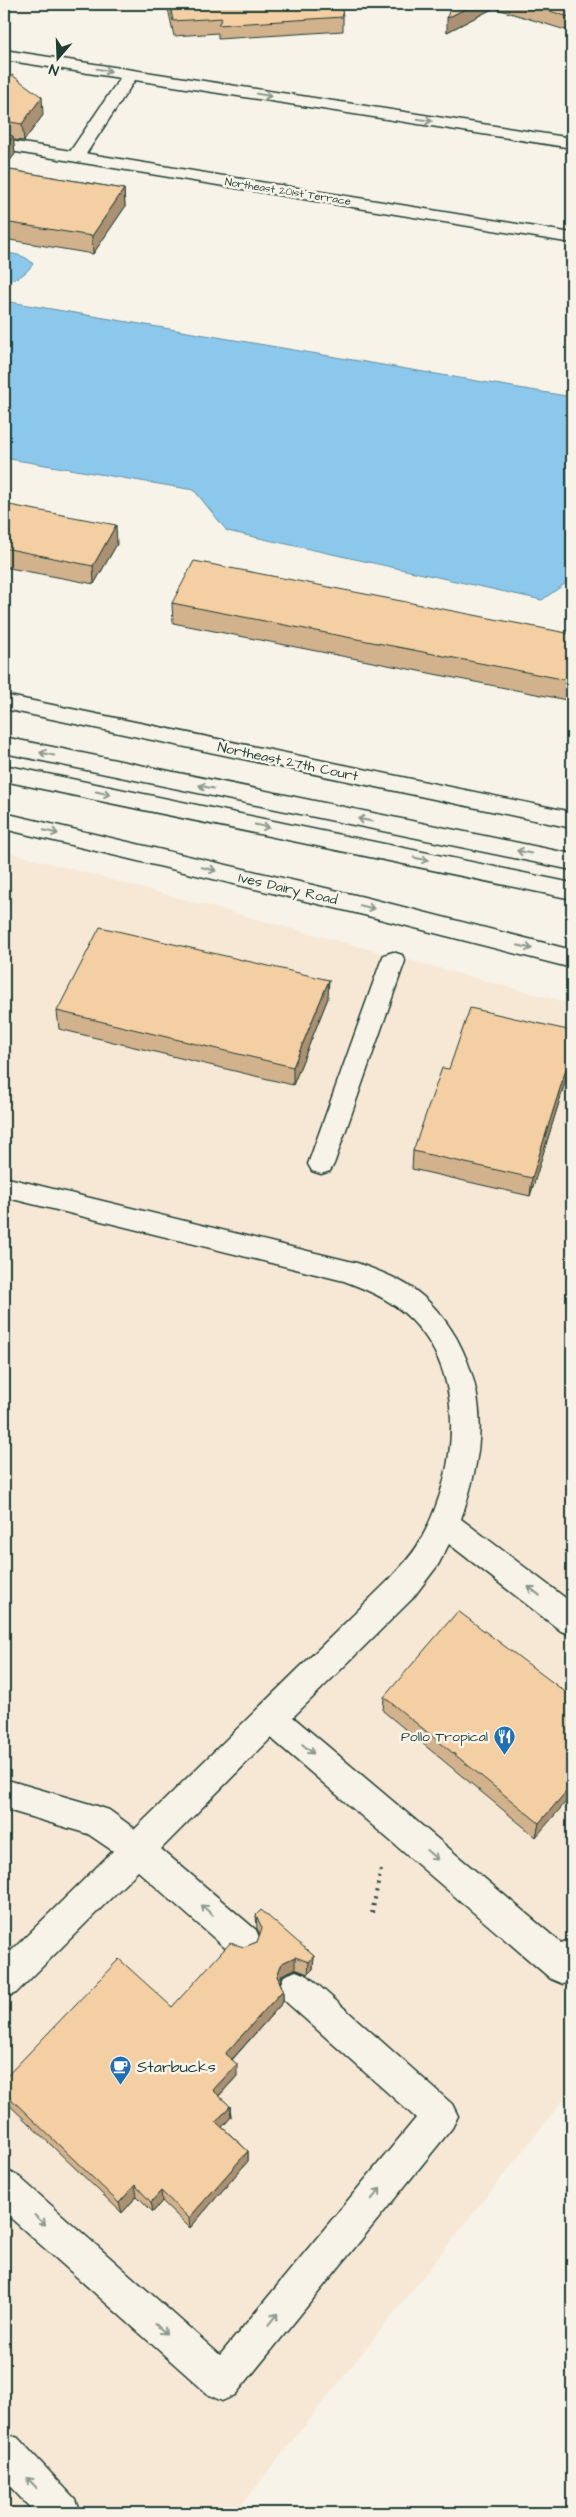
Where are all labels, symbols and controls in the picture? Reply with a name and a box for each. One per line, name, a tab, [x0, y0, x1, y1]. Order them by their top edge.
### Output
north arrow	[32, 32, 82, 82]
text: N	[46, 58, 62, 80]
one-way arrow	[96, 65, 112, 75]
one-way arrow	[256, 90, 272, 100]
one-way arrow	[417, 115, 433, 125]
street label: Northeast 201st Terrace	[224, 174, 352, 209]
street label: Northeast 27th Court	[216, 737, 360, 787]
one-way arrow	[39, 749, 55, 758]
one-way arrow	[198, 782, 214, 792]
one-way arrow	[94, 789, 110, 798]
one-way arrow	[358, 815, 374, 824]
one-way arrow	[254, 822, 270, 831]
one-way arrow	[43, 828, 59, 837]
one-way arrow	[517, 847, 533, 856]
one-way arrow	[413, 855, 429, 864]
one-way arrow	[201, 865, 217, 874]
street label: Ives Dairy Road	[236, 868, 339, 910]
one-way arrow	[359, 903, 375, 912]
one-way arrow	[516, 943, 532, 952]
one-way arrow	[528, 1586, 541, 1597]
restaurant icon: Pollo Tropical	[492, 1724, 516, 1755]
place label: Pollo Tropical	[401, 1727, 488, 1747]
one-way arrow	[302, 1744, 315, 1755]
one-way arrow	[425, 1849, 438, 1860]
one-way arrow	[200, 1904, 213, 1916]
cafe icon: Starbucks	[109, 2054, 133, 2085]
place label: Starbucks	[137, 2056, 216, 2078]
one-way arrow	[371, 2187, 382, 2200]
one-way arrow	[34, 2215, 47, 2226]
one-way arrow	[268, 2313, 279, 2326]
one-way arrow	[155, 2323, 168, 2334]
one-way arrow	[26, 2476, 38, 2489]

